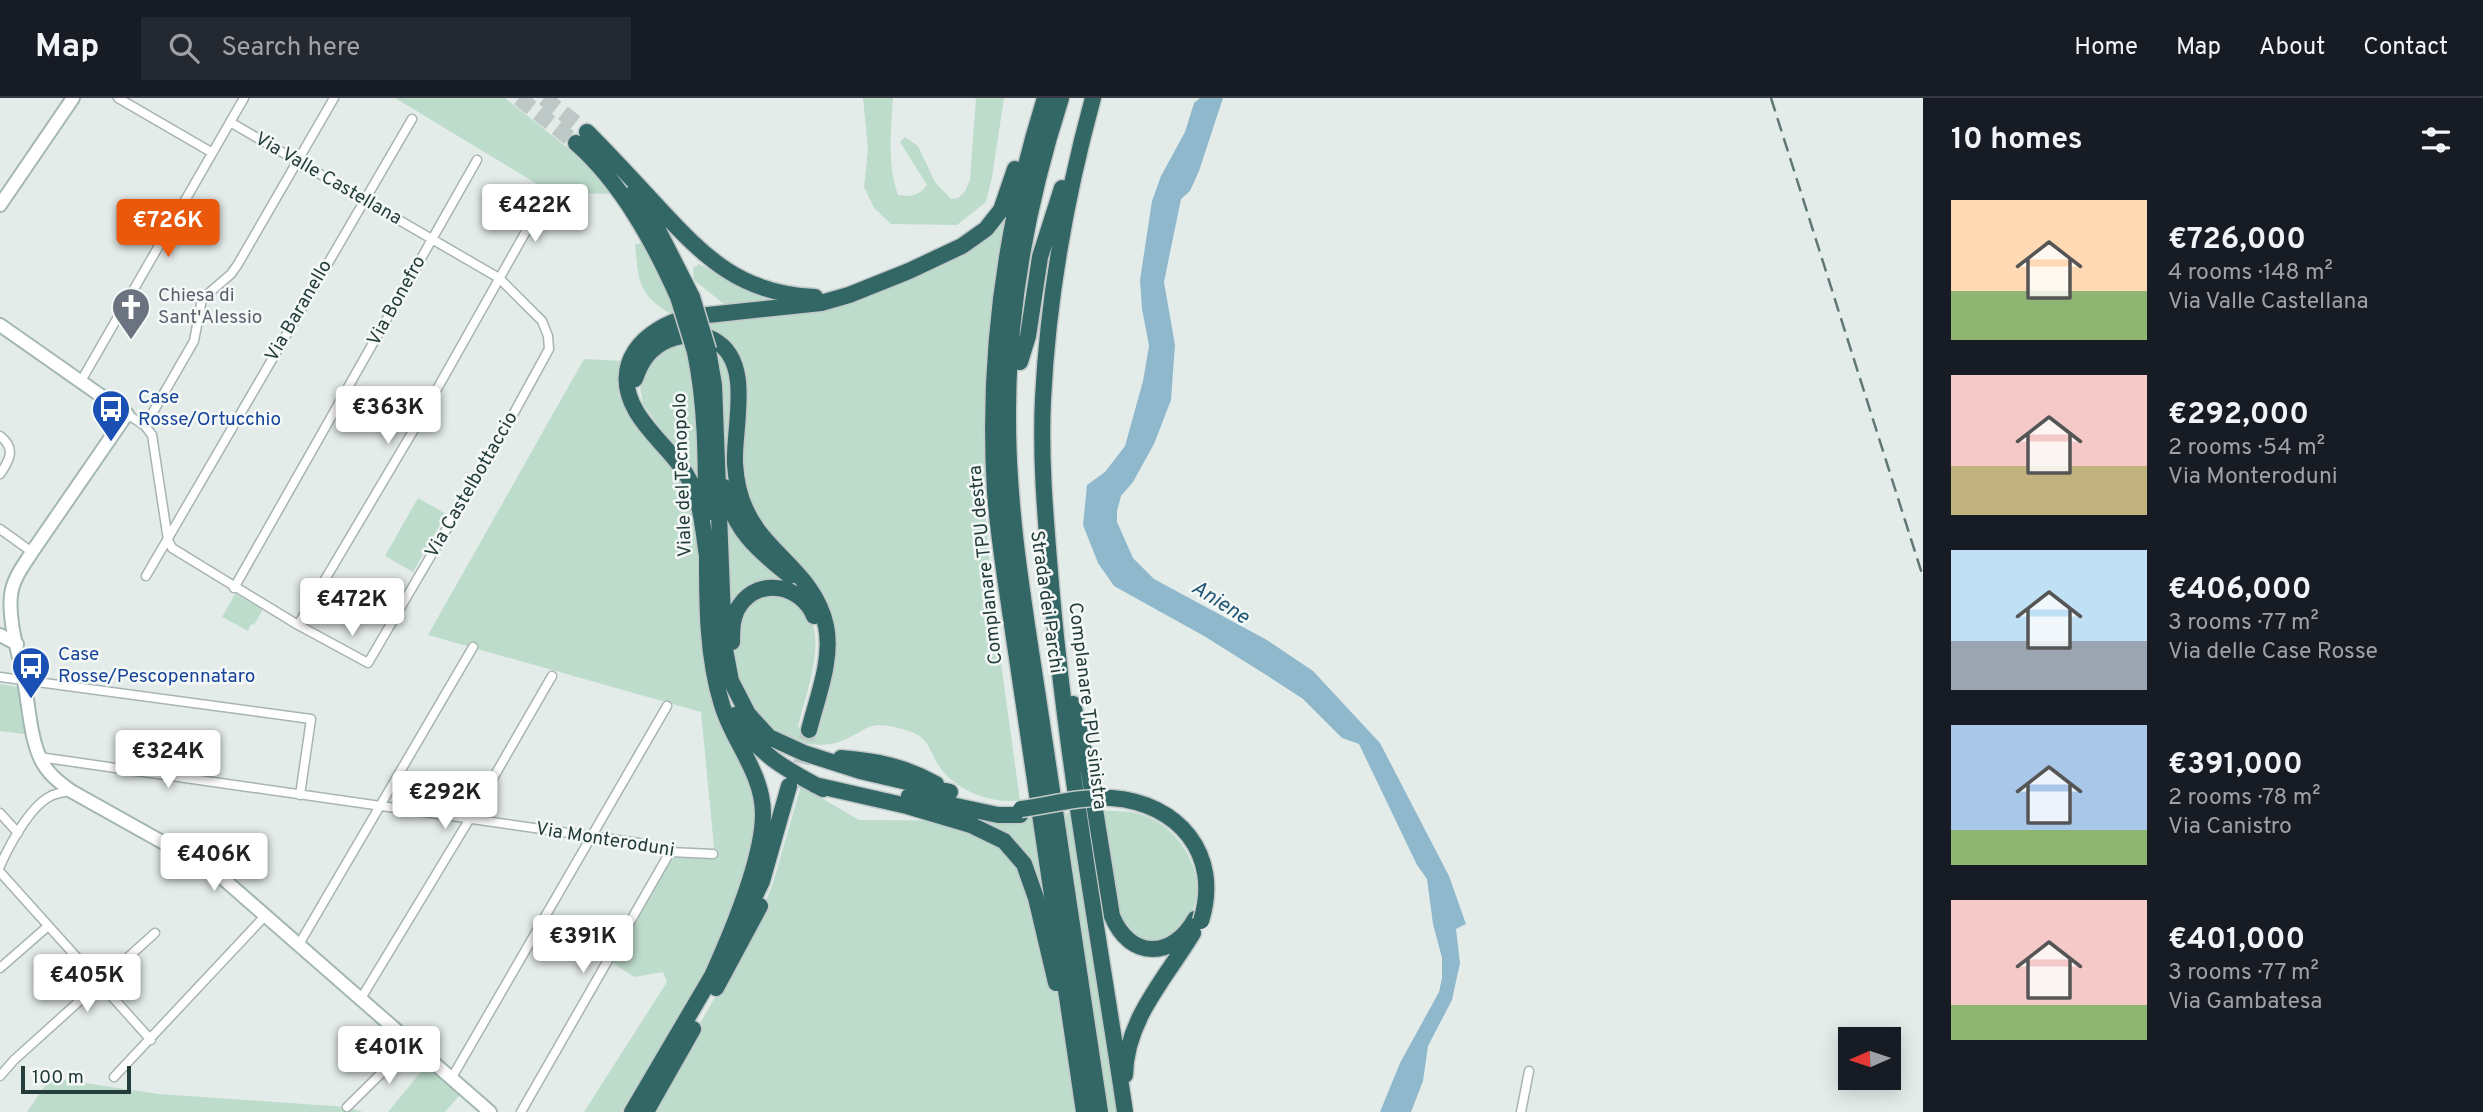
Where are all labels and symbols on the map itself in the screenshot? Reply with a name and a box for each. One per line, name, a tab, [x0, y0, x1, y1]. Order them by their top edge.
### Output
street label: Via Valle Castellana	[250, 127, 406, 231]
pin: €422K	[486, 184, 584, 244]
pin: €726K	[119, 200, 217, 259]
street label: Via Bonefro	[362, 252, 432, 350]
street label: Via Baranello	[260, 256, 338, 366]
place label: Chiesa di Sant'Alessio	[158, 284, 262, 330]
church icon: Chiesa di Sant'Alessio	[110, 286, 152, 341]
place label: Case Rosse/Ortucchio	[138, 386, 281, 432]
pin: €363K	[339, 386, 437, 446]
bus stop icon: Case Rosse/Ortucchio	[90, 388, 132, 443]
street label: Viale del Tecnopolo	[668, 392, 698, 558]
street label: Via Castelbottaccio	[420, 408, 524, 562]
street label: Complanare TPU destra	[964, 464, 1008, 666]
street label: Strada dei Parchi	[1024, 529, 1068, 675]
water label: Aniene	[1186, 575, 1255, 632]
pin: €472K	[303, 578, 401, 638]
street label: Complanare TPU sinistra	[1062, 601, 1112, 811]
place label: Case Rosse/Pescopennataro	[58, 643, 255, 689]
bus stop icon: Case Rosse/Pescopennataro	[10, 645, 52, 700]
pin: €324K	[119, 730, 217, 790]
pin: €292K	[396, 772, 494, 831]
street label: Via Monteroduni	[534, 817, 676, 863]
pin: €406K	[165, 834, 263, 893]
pin: €391K	[534, 916, 632, 975]
pin: €405K	[38, 954, 136, 1014]
pin: €401K	[340, 1026, 438, 1086]
north arrow	[1838, 1027, 1900, 1090]
scale bar	[21, 1063, 131, 1095]

